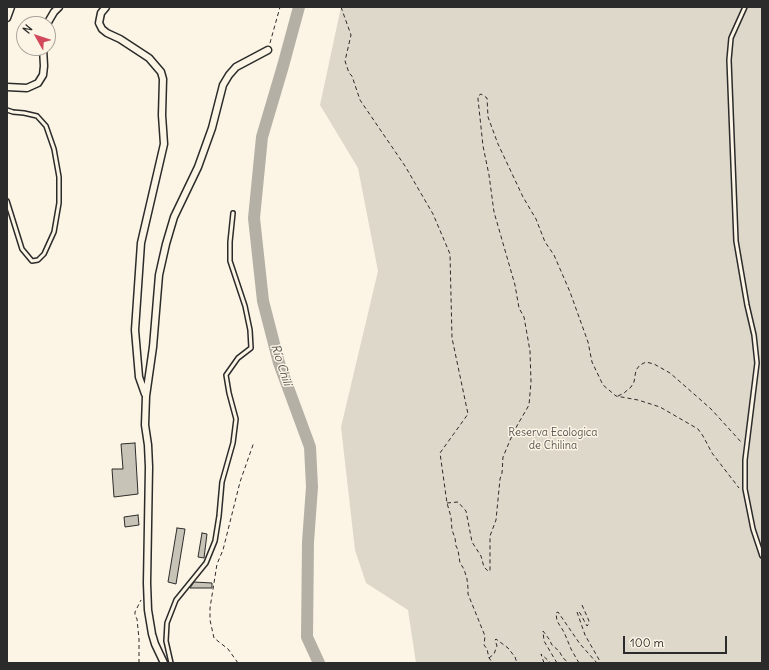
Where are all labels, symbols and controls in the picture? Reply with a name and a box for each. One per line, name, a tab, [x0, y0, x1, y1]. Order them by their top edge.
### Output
north arrow	[16, 16, 56, 56]
text: N	[20, 22, 35, 36]
water label: Río Chili	[268, 342, 294, 388]
park label: Reserva Ecologica de Chilina	[508, 426, 598, 452]
scale bar	[625, 628, 729, 654]
text: 100 m	[630, 635, 664, 650]

